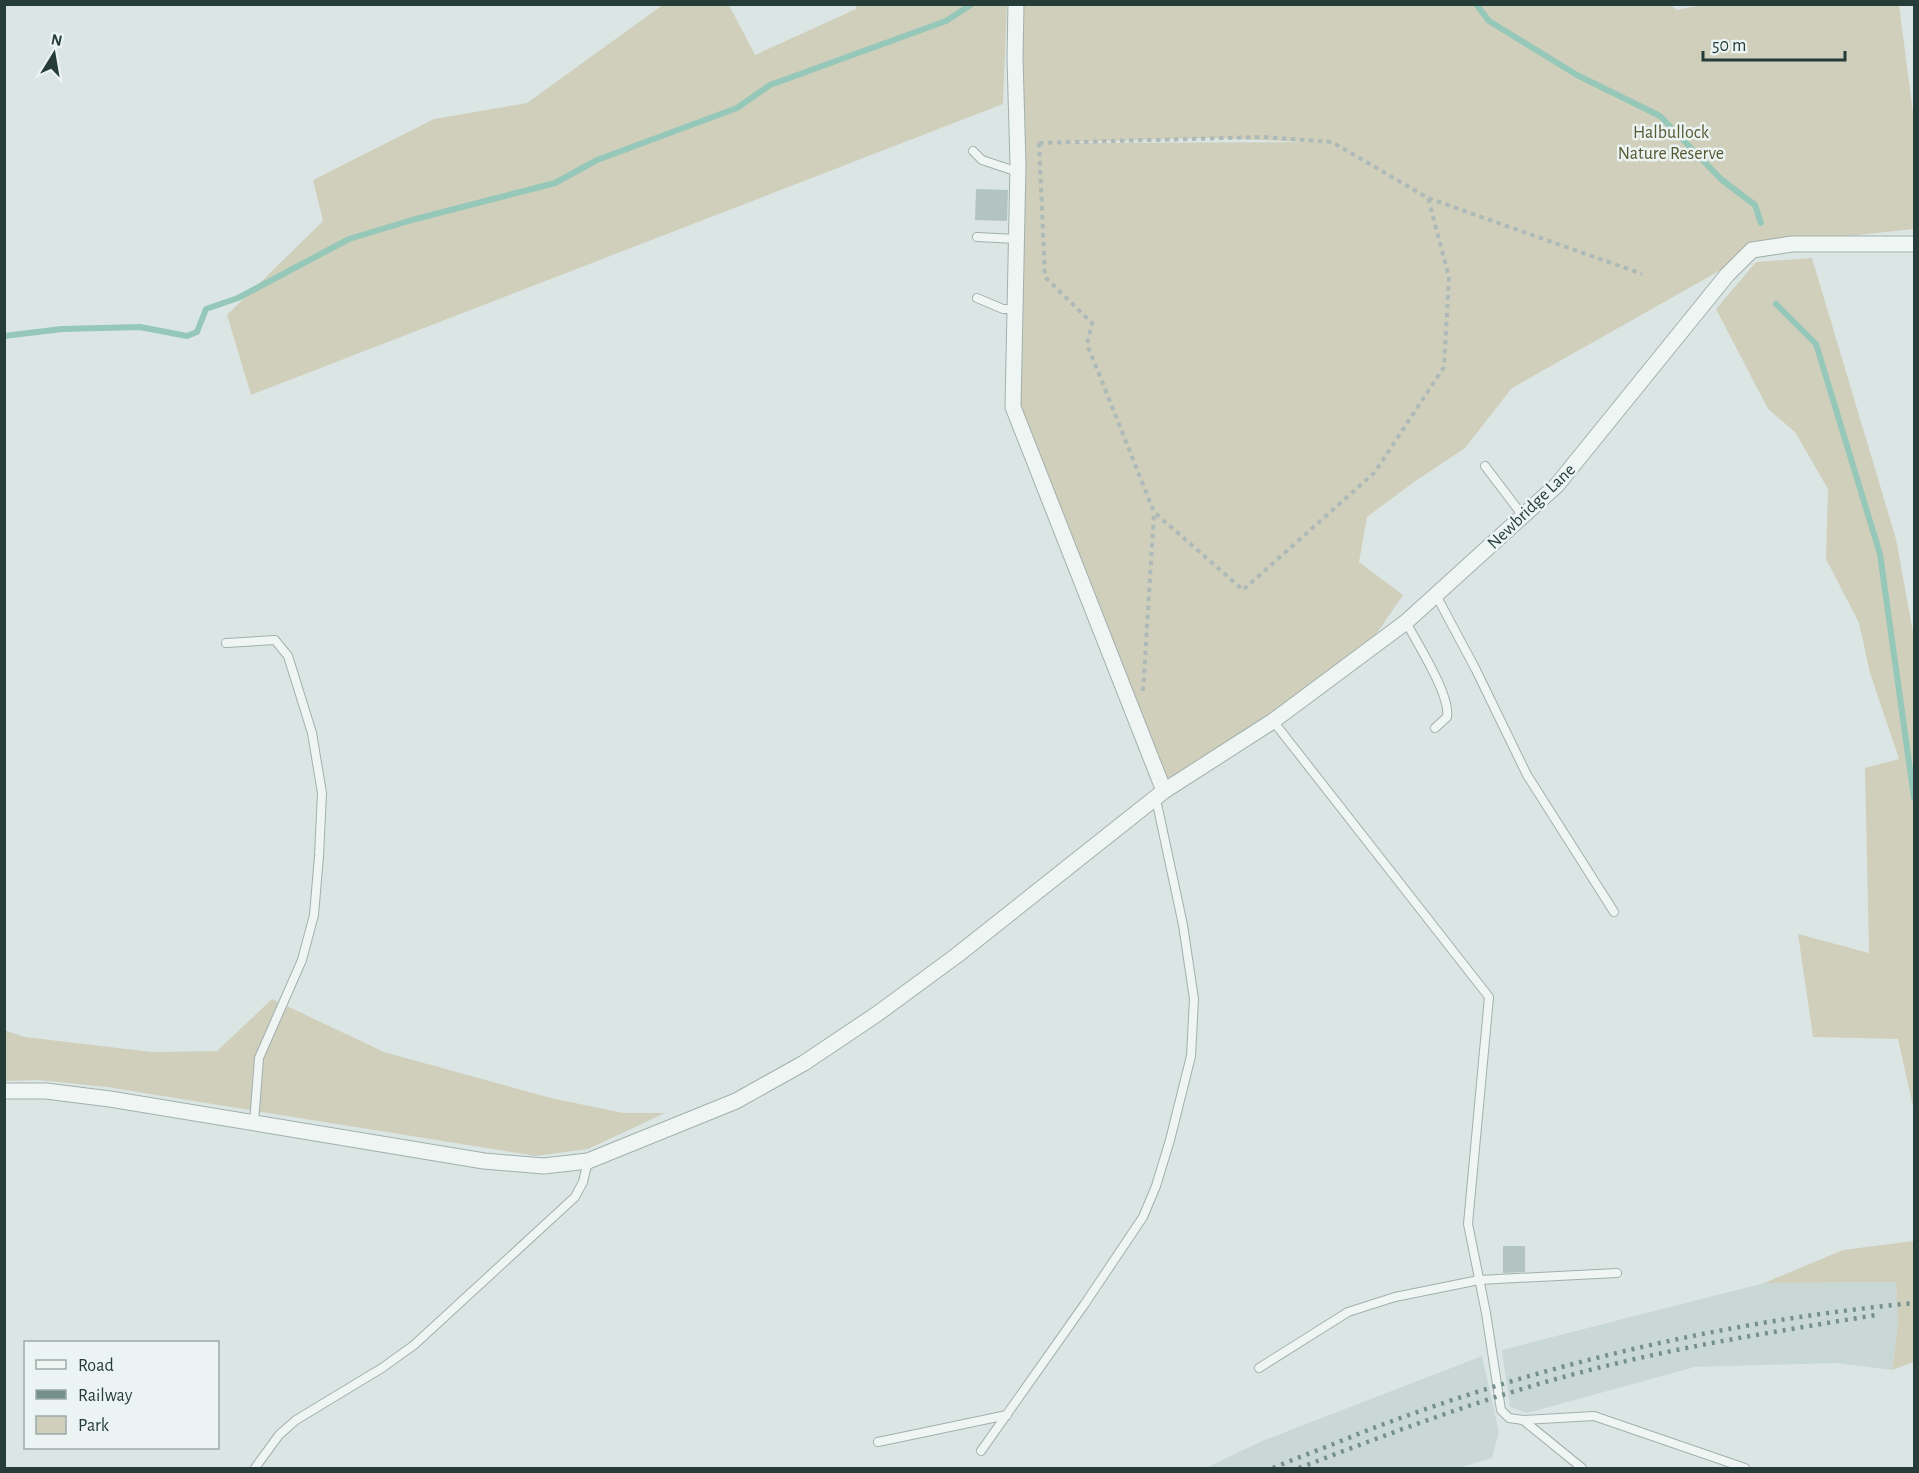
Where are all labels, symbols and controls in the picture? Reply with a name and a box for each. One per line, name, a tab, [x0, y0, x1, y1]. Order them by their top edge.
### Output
north arrow	[24, 24, 84, 84]
scale bar	[1703, 24, 1846, 62]
text: N	[50, 31, 64, 49]
text: 50 m	[1712, 37, 1746, 55]
park label: Halbullock Nature Reserve	[1618, 124, 1724, 163]
street label: Newbridge Lane	[1484, 461, 1579, 553]
legend	[24, 1341, 219, 1449]
text: Road	[78, 1357, 114, 1375]
text: Railway	[78, 1387, 133, 1405]
text: Park	[78, 1417, 110, 1435]

